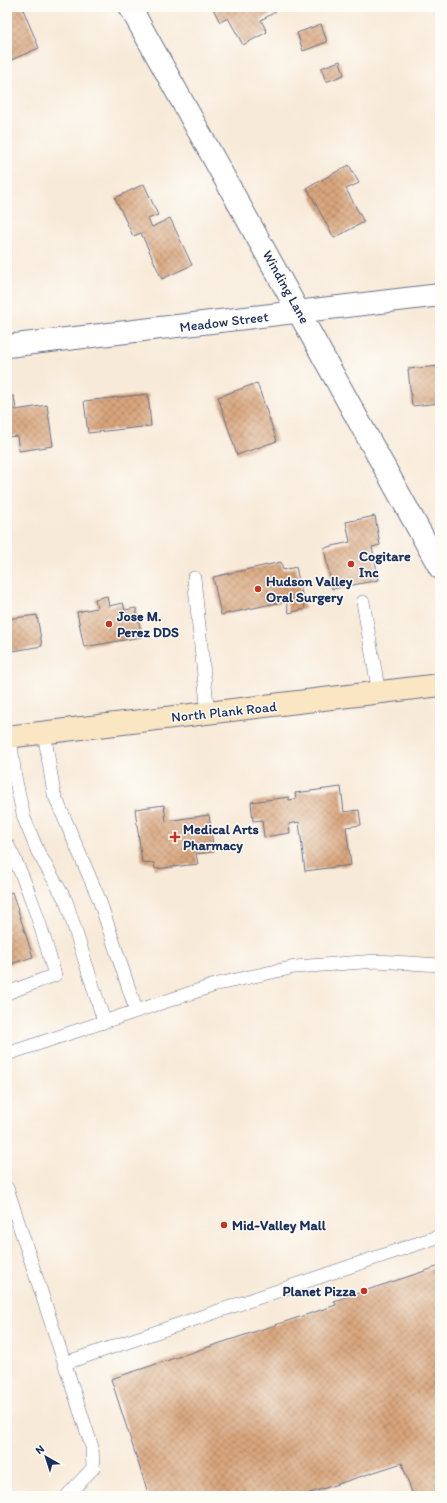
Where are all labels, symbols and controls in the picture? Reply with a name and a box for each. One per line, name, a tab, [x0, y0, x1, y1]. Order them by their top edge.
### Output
street label: Winding Lane	[259, 247, 313, 327]
street label: Meadow Street	[179, 308, 269, 336]
place label: Cogitare Inc	[359, 548, 411, 581]
marker: Cogitare Inc	[346, 559, 356, 569]
place label: Hudson Valley Oral Surgery	[266, 573, 353, 606]
marker: Hudson Valley Oral Surgery	[253, 584, 263, 594]
place label: Jose M. Perez DDS	[116, 608, 179, 641]
marker: Jose M. Perez DDS	[104, 619, 114, 629]
street label: North Plank Road	[170, 698, 278, 726]
place label: Medical Arts Pharmacy	[183, 821, 259, 854]
marker: Medical Arts Pharmacy	[170, 832, 180, 842]
place label: Mid-Valley Mall	[232, 1217, 327, 1234]
marker: Mid-Valley Mall	[219, 1220, 229, 1230]
place label: Planet Pizza	[283, 1283, 357, 1300]
marker: Planet Pizza	[359, 1286, 369, 1296]
north arrow	[26, 1437, 66, 1477]
text: N	[33, 1442, 47, 1457]

